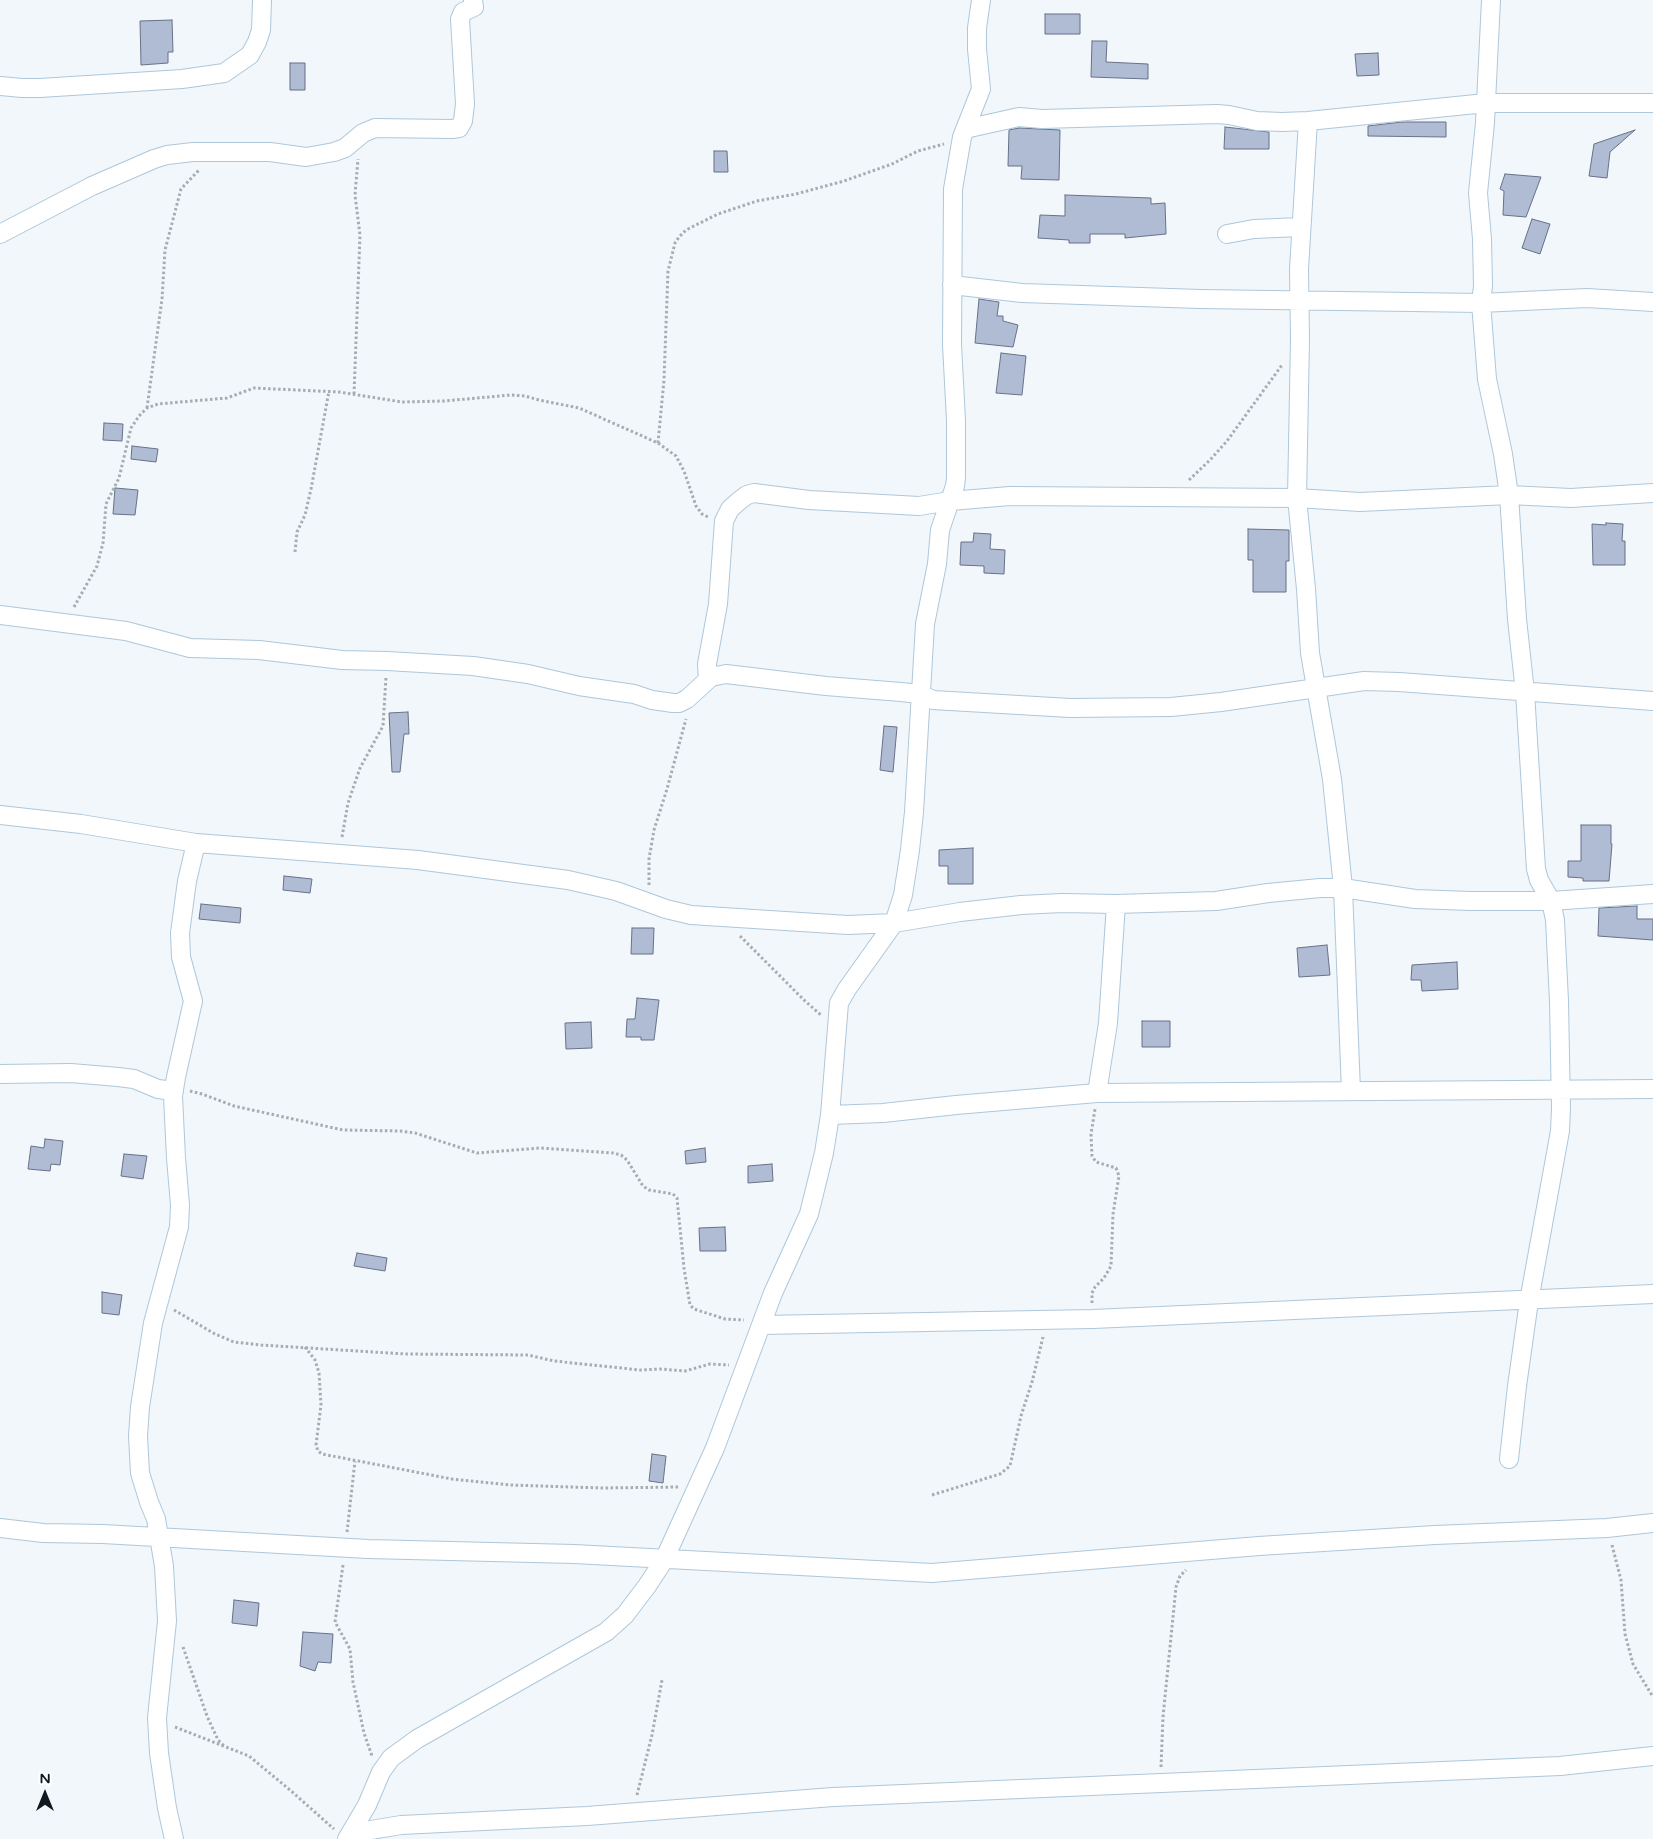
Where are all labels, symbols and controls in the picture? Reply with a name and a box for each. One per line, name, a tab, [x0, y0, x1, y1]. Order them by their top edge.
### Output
north arrow	[20, 1769, 70, 1819]
text: N	[39, 1770, 51, 1787]

